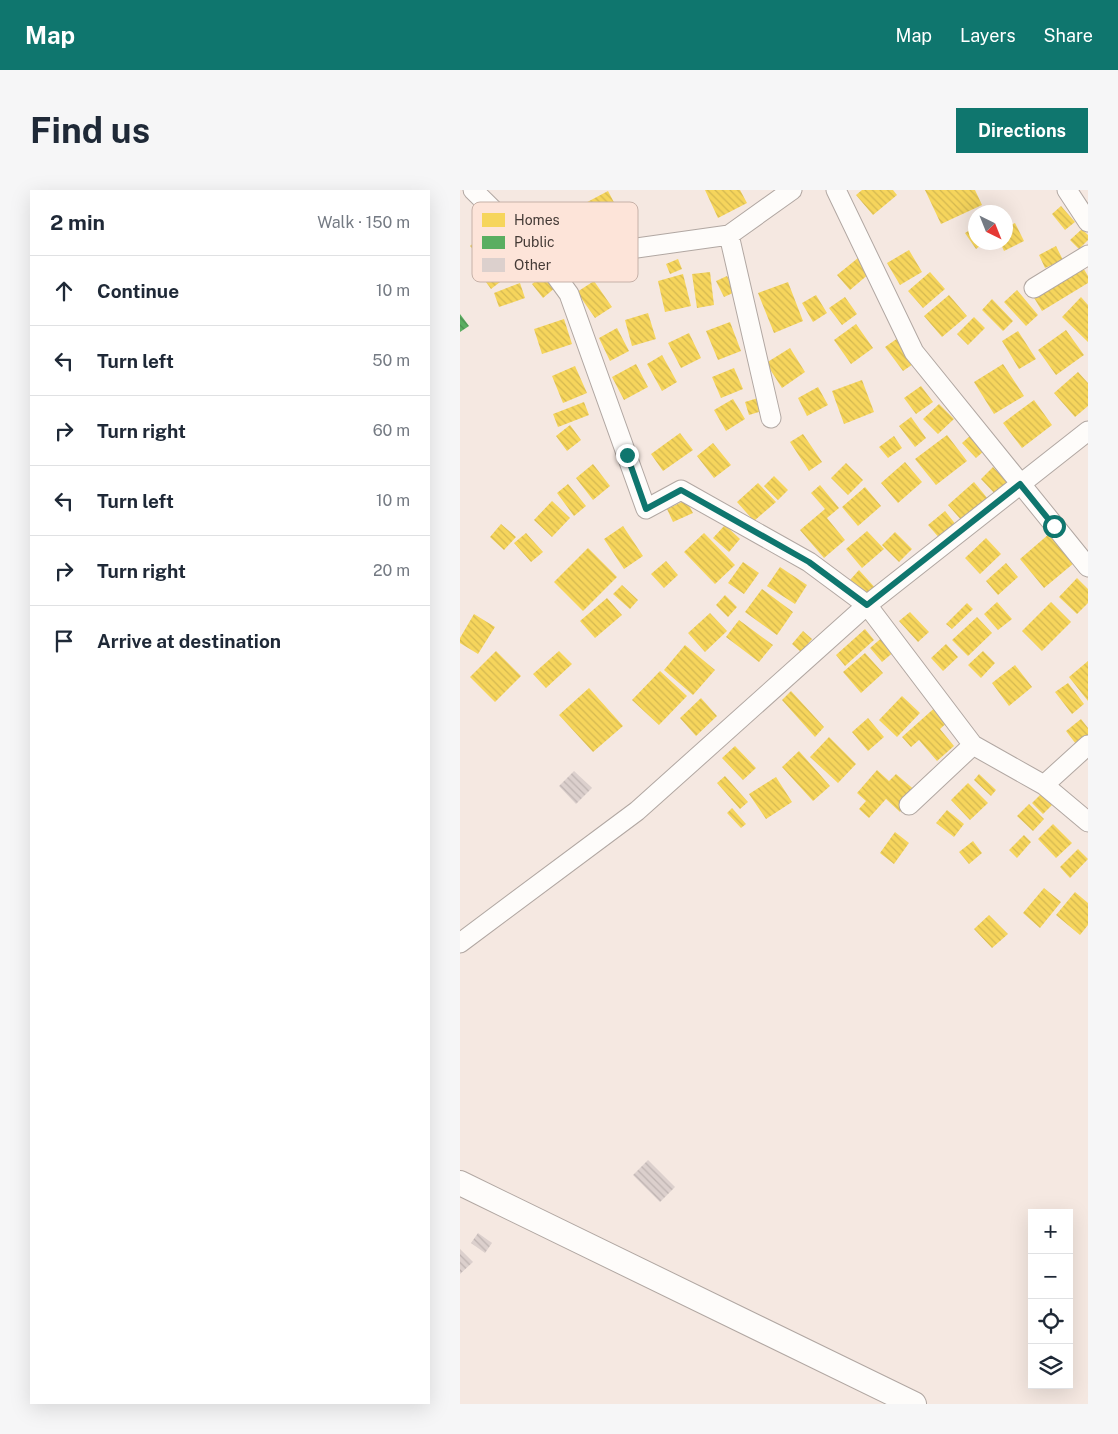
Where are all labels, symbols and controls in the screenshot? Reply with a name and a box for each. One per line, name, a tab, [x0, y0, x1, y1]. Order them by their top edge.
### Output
text: Map	[25, 21, 75, 49]
text: Map	[896, 25, 932, 46]
text: Layers	[960, 25, 1016, 46]
text: Share	[1044, 25, 1093, 46]
button: Directions	[956, 108, 1088, 153]
text: Find us	[30, 110, 150, 151]
legend	[472, 202, 638, 282]
north arrow	[968, 205, 1013, 250]
text: 2 min	[50, 210, 105, 235]
text: Homes	[514, 212, 560, 228]
text: Walk · 150 m	[317, 213, 410, 232]
text: Public	[514, 234, 555, 250]
text: Other	[514, 257, 551, 273]
icon: ahead	[50, 277, 78, 305]
text: Continue	[97, 280, 179, 302]
text: 10 m	[376, 281, 410, 300]
icon: left	[50, 347, 78, 375]
text: Turn left	[97, 350, 174, 372]
text: 50 m	[372, 351, 410, 370]
icon: right	[50, 417, 78, 445]
text: Turn right	[97, 420, 186, 442]
text: 60 m	[373, 421, 410, 440]
route end	[616, 444, 639, 467]
icon: left	[50, 487, 78, 515]
text: Turn left	[97, 490, 174, 512]
text: 10 m	[376, 491, 410, 510]
route start	[1043, 515, 1066, 538]
icon: right	[50, 557, 78, 585]
text: Turn right	[97, 560, 186, 582]
text: 20 m	[373, 561, 410, 580]
icon: arrive	[50, 627, 78, 655]
text: Arrive at destination	[97, 630, 281, 652]
map controls	[1028, 1209, 1073, 1389]
button: +	[1028, 1209, 1073, 1254]
button: −	[1028, 1254, 1073, 1299]
button: locate	[1028, 1299, 1073, 1344]
button: layers	[1028, 1344, 1073, 1389]

